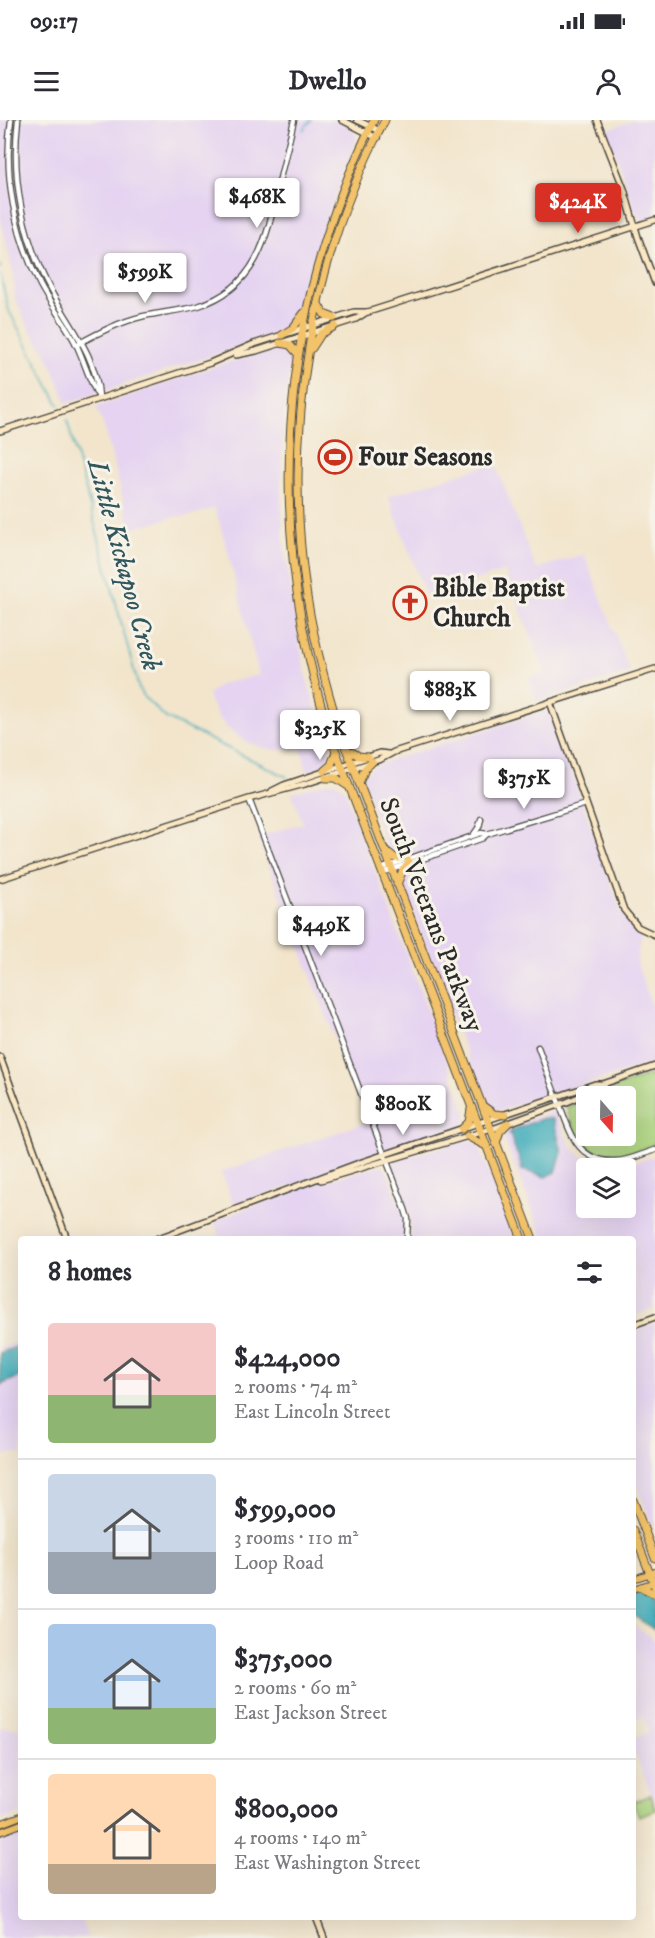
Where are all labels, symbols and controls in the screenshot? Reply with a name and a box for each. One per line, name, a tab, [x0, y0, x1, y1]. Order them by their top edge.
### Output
text: 09:17	[30, 8, 78, 35]
text: Dwello	[289, 64, 366, 98]
icon: menu	[30, 65, 63, 98]
icon: person	[592, 65, 625, 98]
pin: $468K	[215, 178, 299, 229]
pin: $424K	[536, 183, 620, 234]
text: $468K	[229, 185, 285, 210]
text: $424K	[549, 190, 607, 215]
pin: $599K	[103, 253, 187, 304]
text: $599K	[118, 260, 172, 285]
sports icon: Four Seasons	[317, 439, 353, 475]
place label: Four Seasons	[358, 441, 493, 474]
water label: Little Kickapoo Creek	[79, 453, 169, 675]
place label: Bible Baptist Church	[433, 572, 565, 635]
church icon: Bible Baptist Church	[392, 585, 428, 621]
pin: $883K	[408, 671, 492, 722]
text: $883K	[424, 678, 476, 703]
pin: $325K	[278, 710, 362, 761]
text: $325K	[294, 717, 346, 742]
pin: $375K	[482, 759, 566, 810]
text: $375K	[498, 766, 550, 791]
street label: South Veterans Parkway	[371, 793, 491, 1037]
pin: $449K	[279, 906, 363, 957]
text: $449K	[292, 913, 350, 938]
pin: $800K	[361, 1085, 445, 1136]
north arrow	[576, 1086, 636, 1146]
map controls	[576, 1086, 636, 1218]
text: $800K	[375, 1092, 431, 1117]
button: layers	[576, 1158, 636, 1218]
text: 8 homes	[48, 1256, 132, 1289]
icon: filters	[573, 1256, 606, 1289]
text: $424,000	[234, 1342, 341, 1375]
icon: home	[96, 1347, 168, 1419]
text: 2 rooms · 74 m²	[234, 1375, 357, 1400]
text: East Lincoln Street	[234, 1400, 390, 1425]
text: $599,000	[234, 1493, 336, 1526]
icon: home	[96, 1498, 168, 1570]
text: 3 rooms · 110 m²	[234, 1526, 358, 1551]
text: Loop Road	[234, 1551, 324, 1576]
text: $375,000	[234, 1643, 333, 1676]
icon: home	[96, 1648, 168, 1720]
text: 2 rooms · 60 m²	[234, 1676, 356, 1701]
text: East Jackson Street	[234, 1701, 387, 1726]
text: $800,000	[234, 1793, 338, 1826]
icon: home	[96, 1798, 168, 1870]
text: 4 rooms · 140 m²	[234, 1826, 367, 1851]
text: East Washington Street	[234, 1851, 420, 1876]

